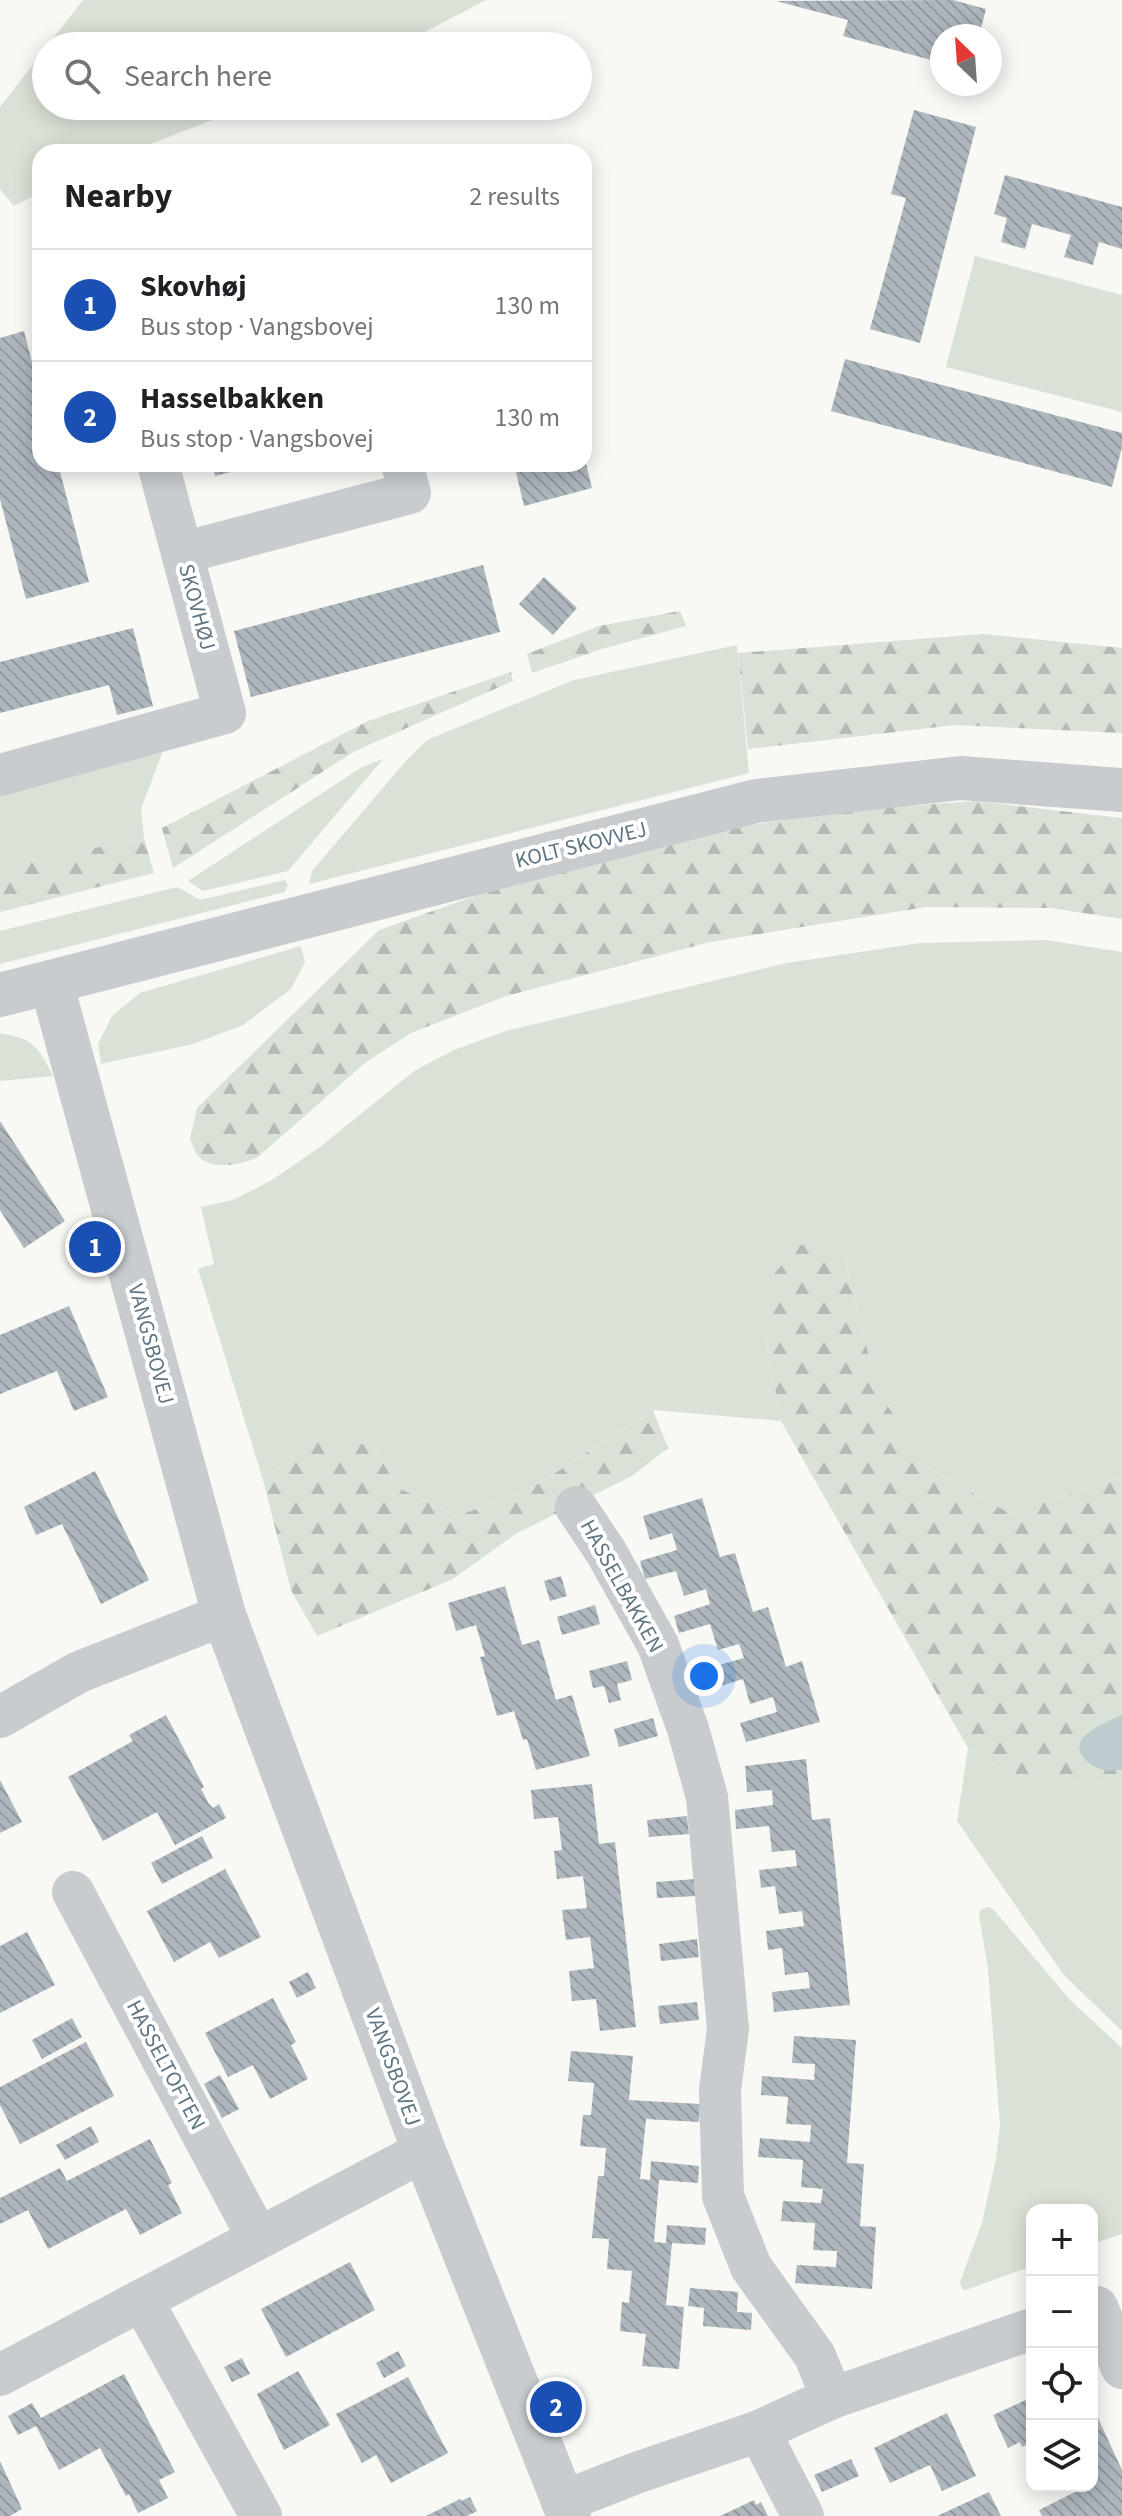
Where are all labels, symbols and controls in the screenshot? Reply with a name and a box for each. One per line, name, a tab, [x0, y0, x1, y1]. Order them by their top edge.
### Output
north arrow	[930, 24, 1002, 96]
search box	[32, 32, 592, 120]
icon: search	[60, 54, 104, 98]
text: Search here	[124, 55, 272, 98]
text: Nearby	[64, 172, 172, 221]
text: 2 results	[469, 178, 560, 215]
text: Skovhøj	[140, 265, 247, 308]
text: 1	[83, 287, 97, 324]
text: 130 m	[494, 287, 560, 324]
text: Bus stop · Vangsbovej	[140, 308, 374, 345]
text: Hasselbakken	[140, 377, 324, 420]
text: 2	[83, 399, 97, 436]
text: 130 m	[494, 399, 560, 436]
text: Bus stop · Vangsbovej	[140, 420, 374, 457]
street label: SKOVHØJ	[170, 560, 224, 654]
street label: KOLT SKOVVEJ	[512, 813, 650, 877]
pin: 1	[69, 1217, 121, 1277]
street label: VANGSBOVEJ	[120, 1280, 182, 1408]
street label: HASSELBAKKEN	[572, 1514, 672, 1658]
your location	[684, 1656, 724, 1696]
street label: HASSELTOFTEN	[118, 1994, 214, 2136]
street label: VANGSBOVEJ	[357, 2004, 429, 2130]
map controls	[1026, 2204, 1098, 2492]
button: +	[1026, 2204, 1098, 2276]
button: −	[1026, 2276, 1098, 2348]
button: locate	[1026, 2348, 1098, 2420]
pin: 2	[530, 2377, 582, 2437]
button: layers	[1026, 2420, 1098, 2492]

